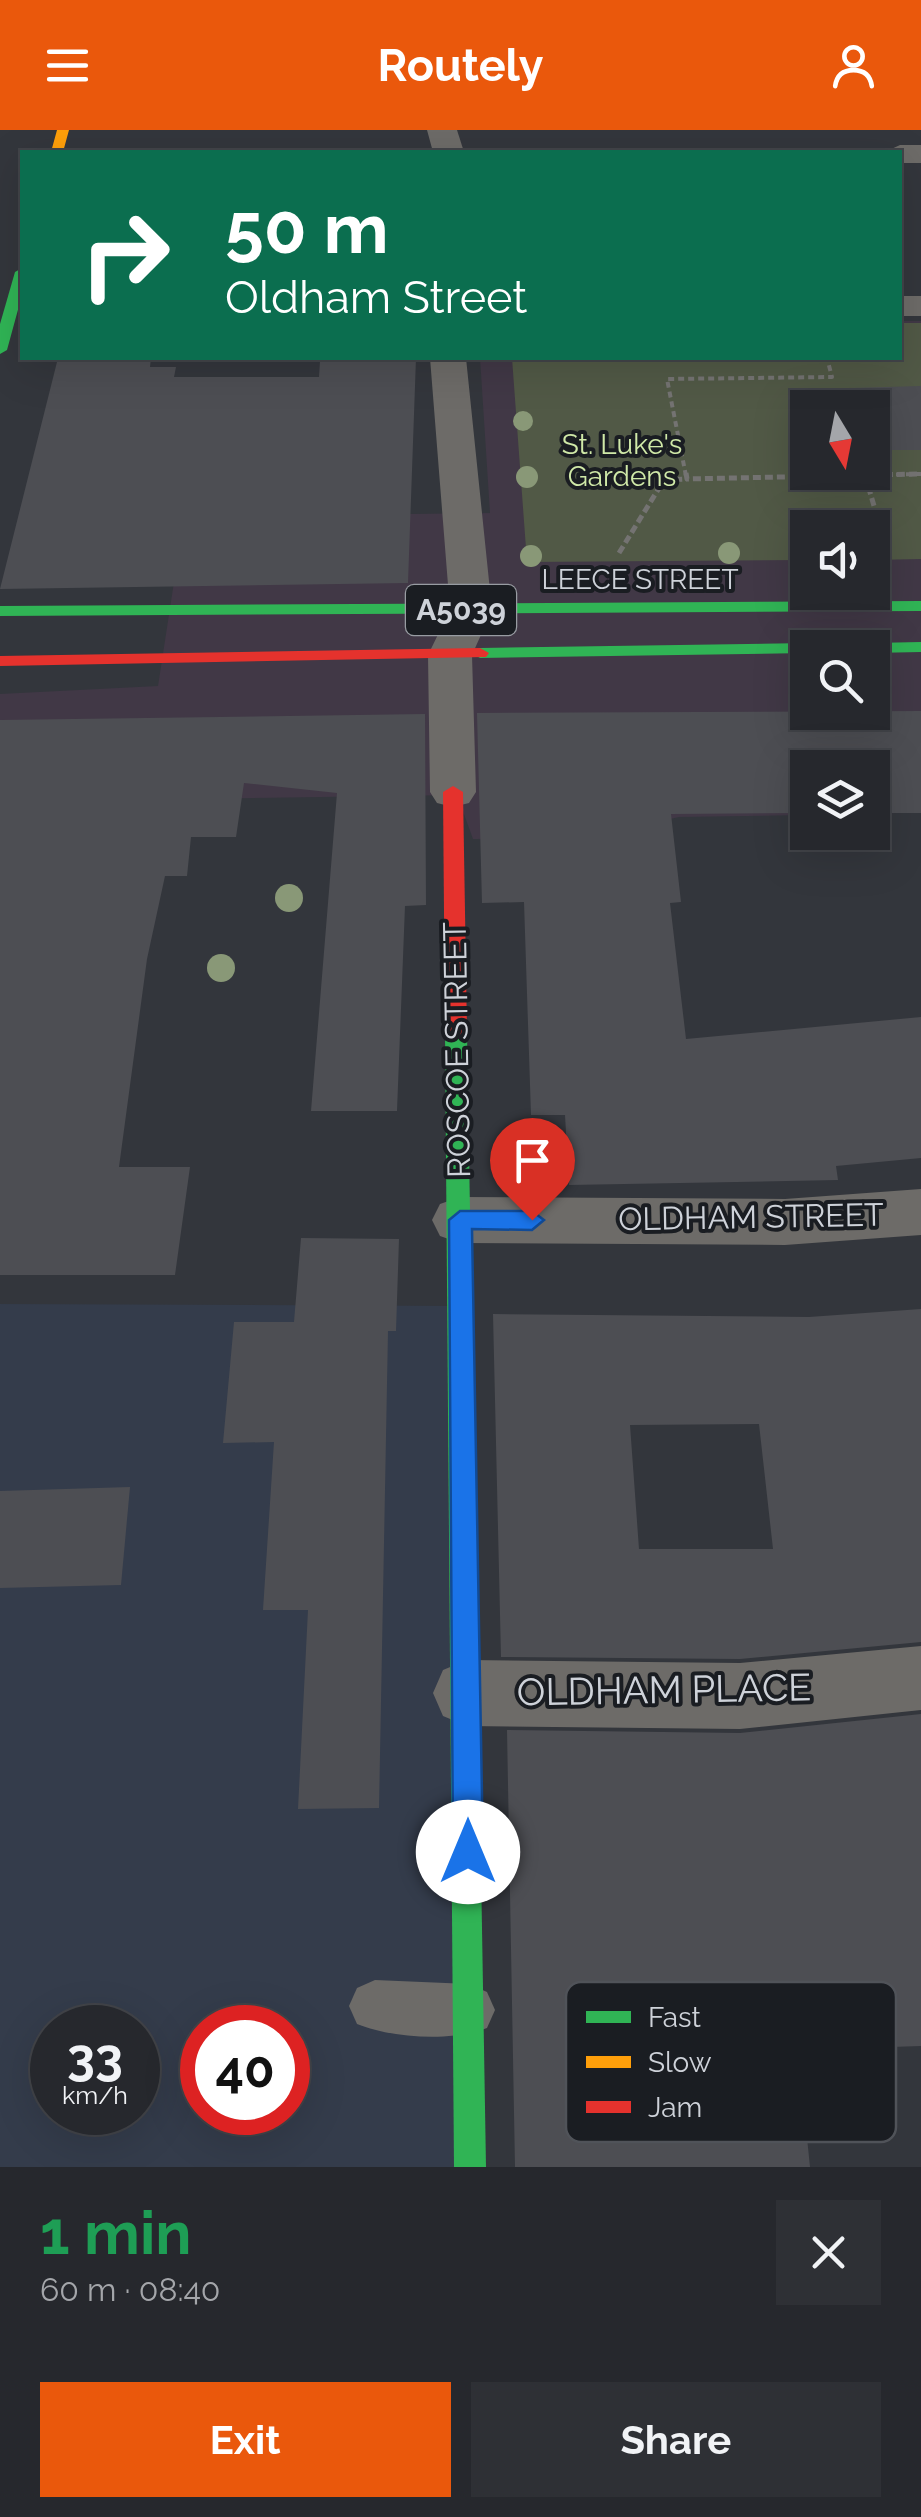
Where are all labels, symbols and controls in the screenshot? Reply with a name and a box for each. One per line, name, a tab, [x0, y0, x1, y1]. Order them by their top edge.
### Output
icon: menu	[40, 38, 95, 93]
icon: person	[826, 38, 881, 93]
text: Routely	[378, 39, 543, 92]
text: 50 m	[225, 187, 389, 269]
icon: right	[60, 190, 190, 320]
text: Oldham Street	[225, 271, 527, 324]
north arrow	[790, 390, 890, 490]
map controls	[790, 390, 890, 850]
park label: St. Luke's Gardens	[562, 428, 682, 493]
button: sound	[790, 510, 890, 610]
street label: LEECE STREET	[542, 563, 738, 596]
road number: A5039	[406, 585, 516, 635]
button: search	[790, 630, 890, 730]
button: layers	[790, 750, 890, 850]
street label: ROSCOE STREET	[436, 922, 477, 1178]
pin	[490, 1118, 575, 1221]
icon: arrive	[505, 1133, 560, 1188]
street label: OLDHAM STREET	[618, 1196, 884, 1237]
street label: OLDHAM PLACE	[516, 1664, 812, 1715]
position arrow	[416, 1800, 520, 1904]
legend	[566, 1982, 896, 2142]
text: Fast	[648, 2001, 701, 2034]
speed limit sign: 40	[180, 2005, 310, 2135]
text: 33	[67, 2028, 123, 2087]
text: Slow	[648, 2046, 712, 2079]
text: km/h	[62, 2080, 128, 2110]
text: Jam	[648, 2091, 702, 2124]
text: 1 min	[40, 2198, 191, 2268]
button: close	[776, 2200, 881, 2305]
text: 60 m · 08:40	[40, 2271, 220, 2308]
button: Exit	[40, 2382, 451, 2497]
button: Share	[471, 2382, 881, 2497]

